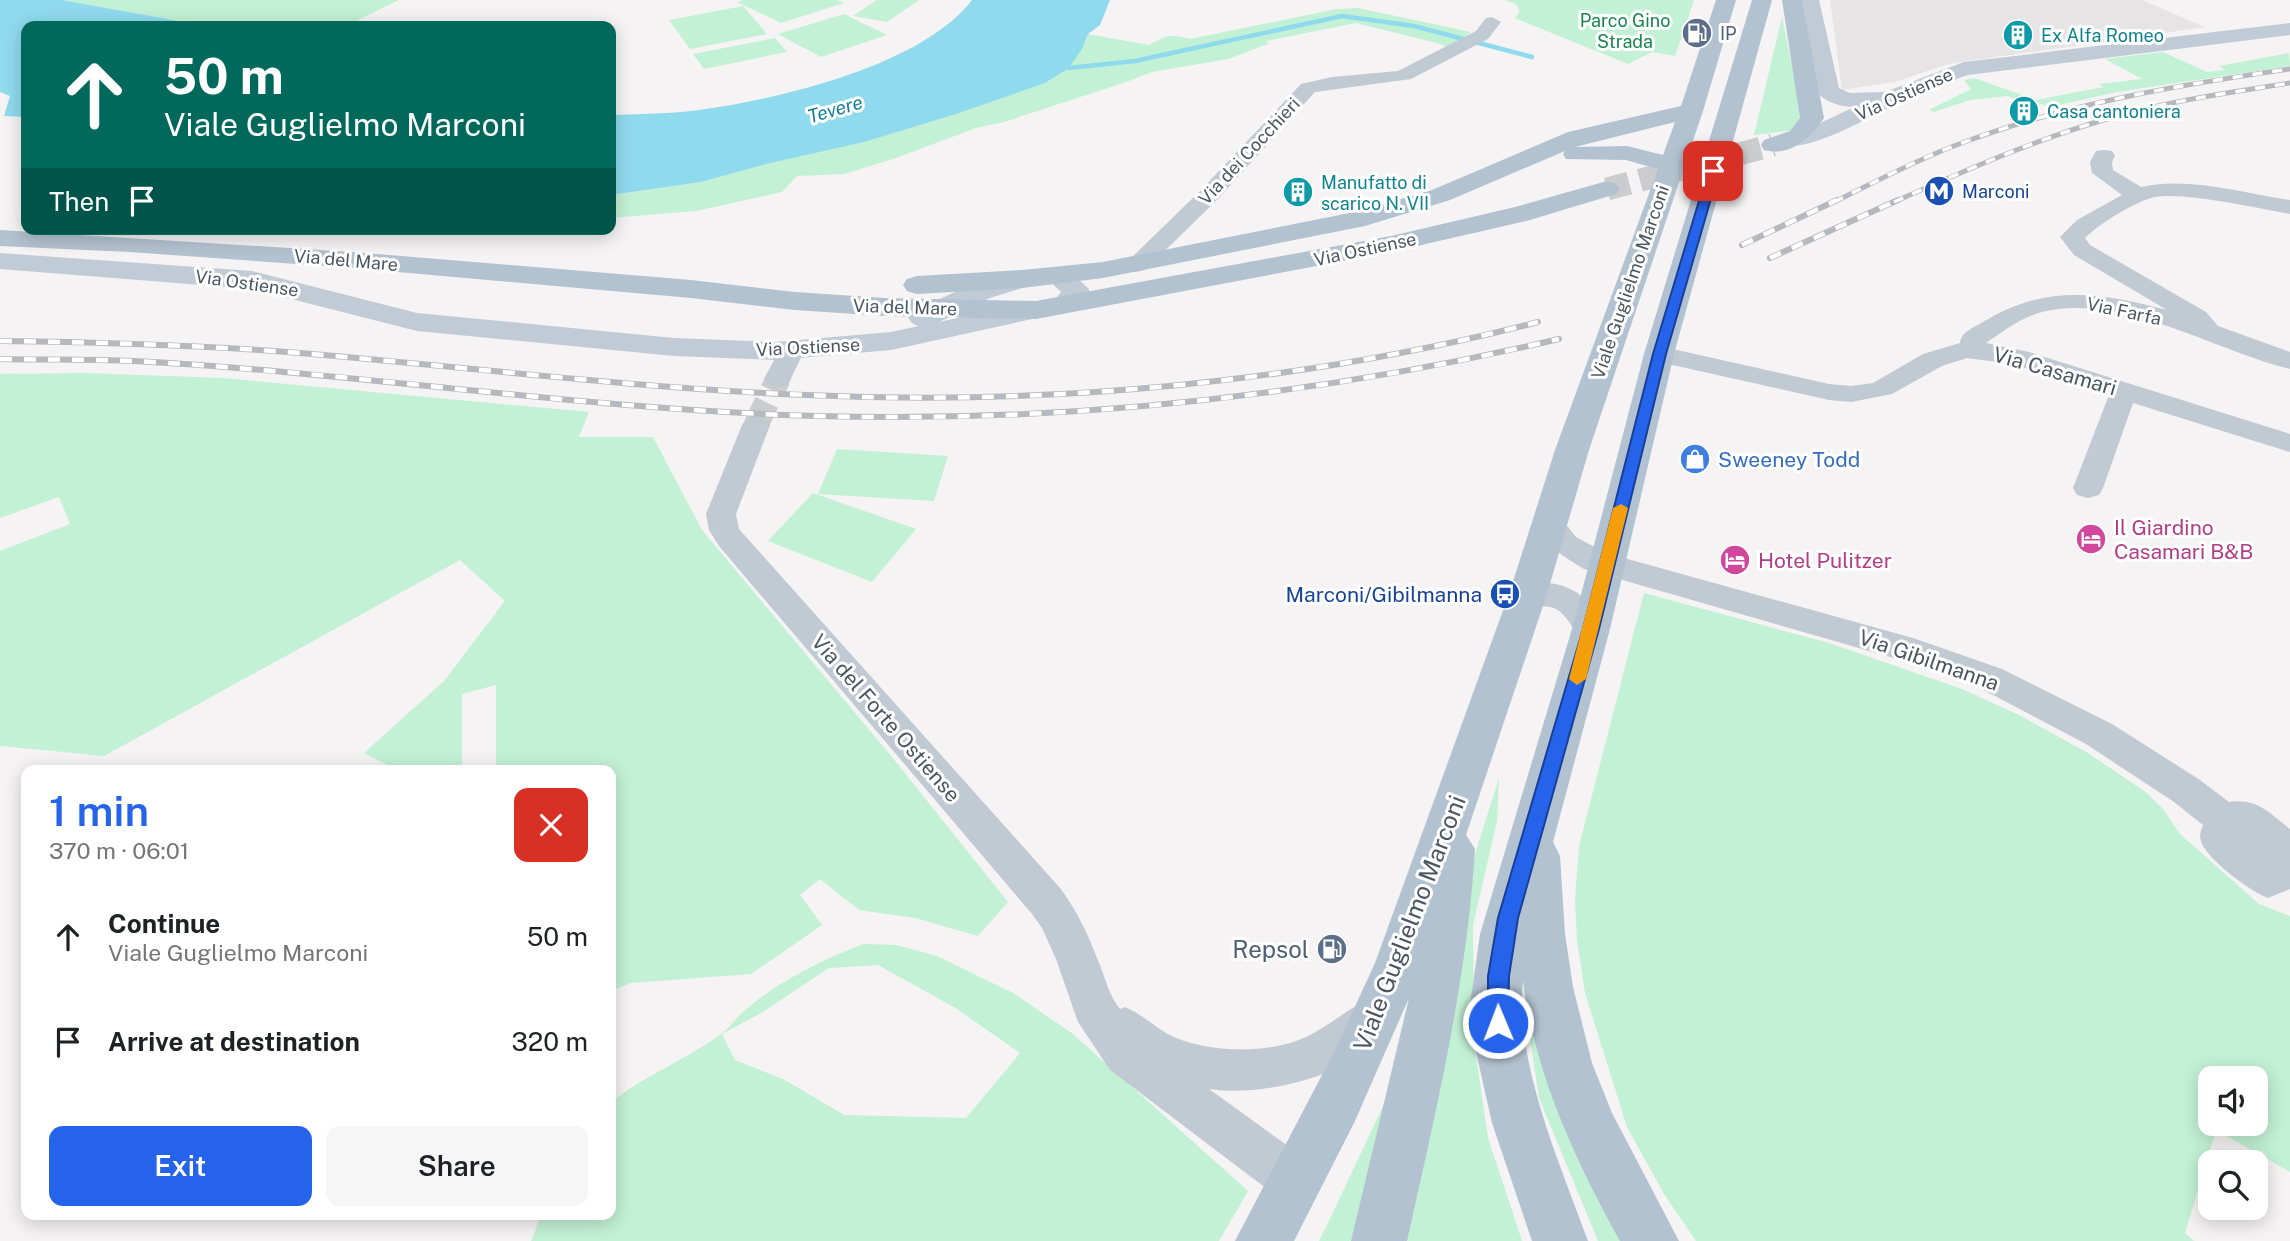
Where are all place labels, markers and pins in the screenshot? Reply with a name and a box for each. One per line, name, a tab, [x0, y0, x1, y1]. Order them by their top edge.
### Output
fuel station icon: IP	[1680, 16, 1714, 50]
building icon: Ex Alfa Romeo	[2001, 18, 2035, 52]
place label: IP	[1720, 23, 1737, 44]
place label: Ex Alfa Romeo	[2041, 25, 2164, 46]
building icon: Casa cantoniera	[2007, 94, 2041, 128]
place label: Casa cantoniera	[2047, 101, 2181, 122]
pin	[1683, 141, 1743, 201]
place label: Manufatto di scarico N. VII	[1321, 172, 1429, 214]
metro station icon: Marconi	[1922, 174, 1956, 208]
building icon: Manufatto di scarico N. VII	[1281, 175, 1315, 209]
place label: Marconi	[1962, 181, 2029, 202]
shop icon: Sweeney Todd	[1678, 442, 1712, 476]
place label: Sweeney Todd	[1718, 447, 1860, 472]
place label: Il Giardino Casamari B&B	[2114, 515, 2253, 564]
hotel icon: Il Giardino Casamari B&B	[2074, 522, 2108, 556]
hotel icon: Hotel Pulitzer	[1718, 543, 1752, 577]
place label: Hotel Pulitzer	[1758, 548, 1892, 573]
bus stop icon: Marconi/Gibilmanna	[1488, 577, 1522, 611]
place label: Marconi/Gibilmanna	[1286, 582, 1482, 607]
fuel station icon: Repsol	[1315, 932, 1349, 966]
place label: Repsol	[1232, 935, 1309, 963]

